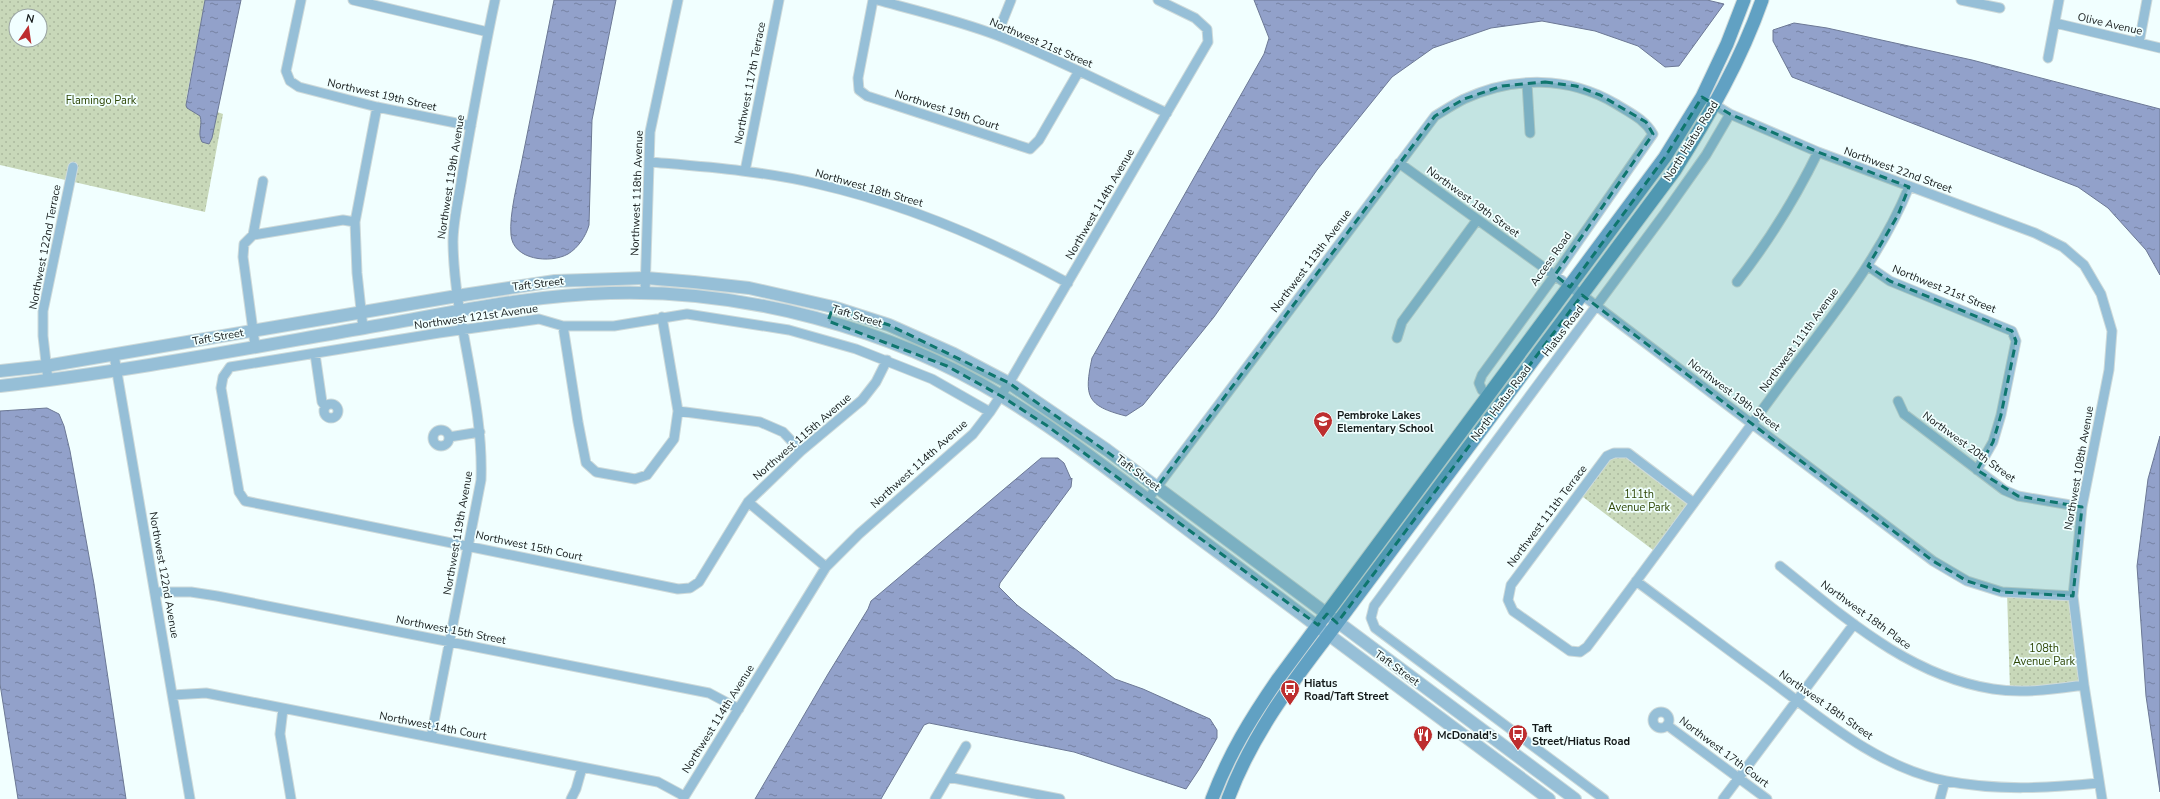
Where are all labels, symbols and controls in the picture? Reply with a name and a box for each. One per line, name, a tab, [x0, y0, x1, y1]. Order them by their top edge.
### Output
north arrow	[8, 8, 48, 48]
street label: Olive Avenue	[2076, 9, 2144, 39]
text: N	[24, 11, 36, 27]
street label: Northwest 21st Street	[987, 14, 1095, 72]
street label: Northwest 117th Terrace	[731, 20, 769, 145]
street label: Northwest 19th Street	[326, 75, 438, 115]
street label: Northwest 19th Court	[893, 86, 1001, 134]
park label: Flamingo Park	[66, 93, 137, 108]
street label: North Hiatus Road	[1660, 98, 1722, 184]
street label: Northwest 119th Avenue	[434, 114, 468, 240]
street label: Northwest 118th Avenue	[627, 130, 647, 256]
street label: Northwest 22nd Street	[1842, 143, 1954, 197]
street label: Northwest 114th Avenue	[1062, 146, 1138, 262]
street label: Northwest 19th Street	[1423, 163, 1523, 241]
street label: Northwest 18th Street	[813, 165, 925, 211]
street label: Northwest 122nd Terrace	[26, 183, 64, 311]
street label: Northwest 113th Avenue	[1267, 206, 1355, 316]
street label: Access Road	[1527, 229, 1575, 289]
street label: Northwest 21st Street	[1890, 261, 1998, 317]
street label: Taft Street	[511, 273, 565, 295]
street label: Northwest 111th Avenue	[1756, 285, 1842, 395]
street label: Northwest 121st Avenue	[413, 301, 539, 333]
street label: Taft Street	[830, 301, 884, 331]
street label: Hiatus Road	[1539, 302, 1587, 360]
street label: Taft Street	[191, 325, 245, 349]
street label: Northwest 19th Street	[1685, 355, 1783, 435]
street label: North Hiatus Road	[1467, 362, 1535, 444]
street label: Northwest 115th Avenue	[750, 390, 854, 484]
street label: Northwest 108th Avenue	[2061, 405, 2097, 531]
place label: Pembroke Lakes Elementary School	[1337, 408, 1434, 436]
street label: Northwest 20th Street	[1919, 408, 2019, 486]
school or university icon: Pembroke Lakes Elementary School	[1312, 410, 1334, 438]
street label: Northwest 114th Avenue	[867, 416, 971, 512]
street label: Taft Street	[1113, 451, 1163, 495]
street label: Northwest 111th Terrace	[1504, 462, 1590, 570]
street label: Northwest 119th Avenue	[440, 470, 476, 596]
park label: 111th Avenue Park	[1608, 487, 1671, 515]
street label: Northwest 122nd Avenue	[145, 511, 183, 640]
street label: Northwest 15th Court	[474, 527, 584, 565]
street label: Northwest 18th Place	[1818, 577, 1914, 653]
street label: Northwest 15th Street	[395, 612, 507, 648]
park label: 108th Avenue Park	[2013, 641, 2076, 669]
street label: Taft Street	[1372, 647, 1422, 689]
street label: Northwest 114th Avenue	[678, 662, 758, 776]
street label: Northwest 18th Street	[1776, 667, 1876, 743]
place label: Hiatus Road/Taft Street	[1304, 676, 1389, 704]
bus stop icon: Hiatus Road/Taft Street	[1279, 678, 1301, 706]
street label: Northwest 14th Court	[378, 708, 488, 744]
street label: Northwest 17th Court	[1676, 713, 1772, 791]
place label: Taft Street/Hiatus Road	[1532, 721, 1630, 749]
bus stop icon: Taft Street/Hiatus Road	[1507, 723, 1529, 751]
restaurant icon: McDonald's	[1412, 724, 1434, 752]
place label: McDonald's	[1437, 728, 1497, 743]

